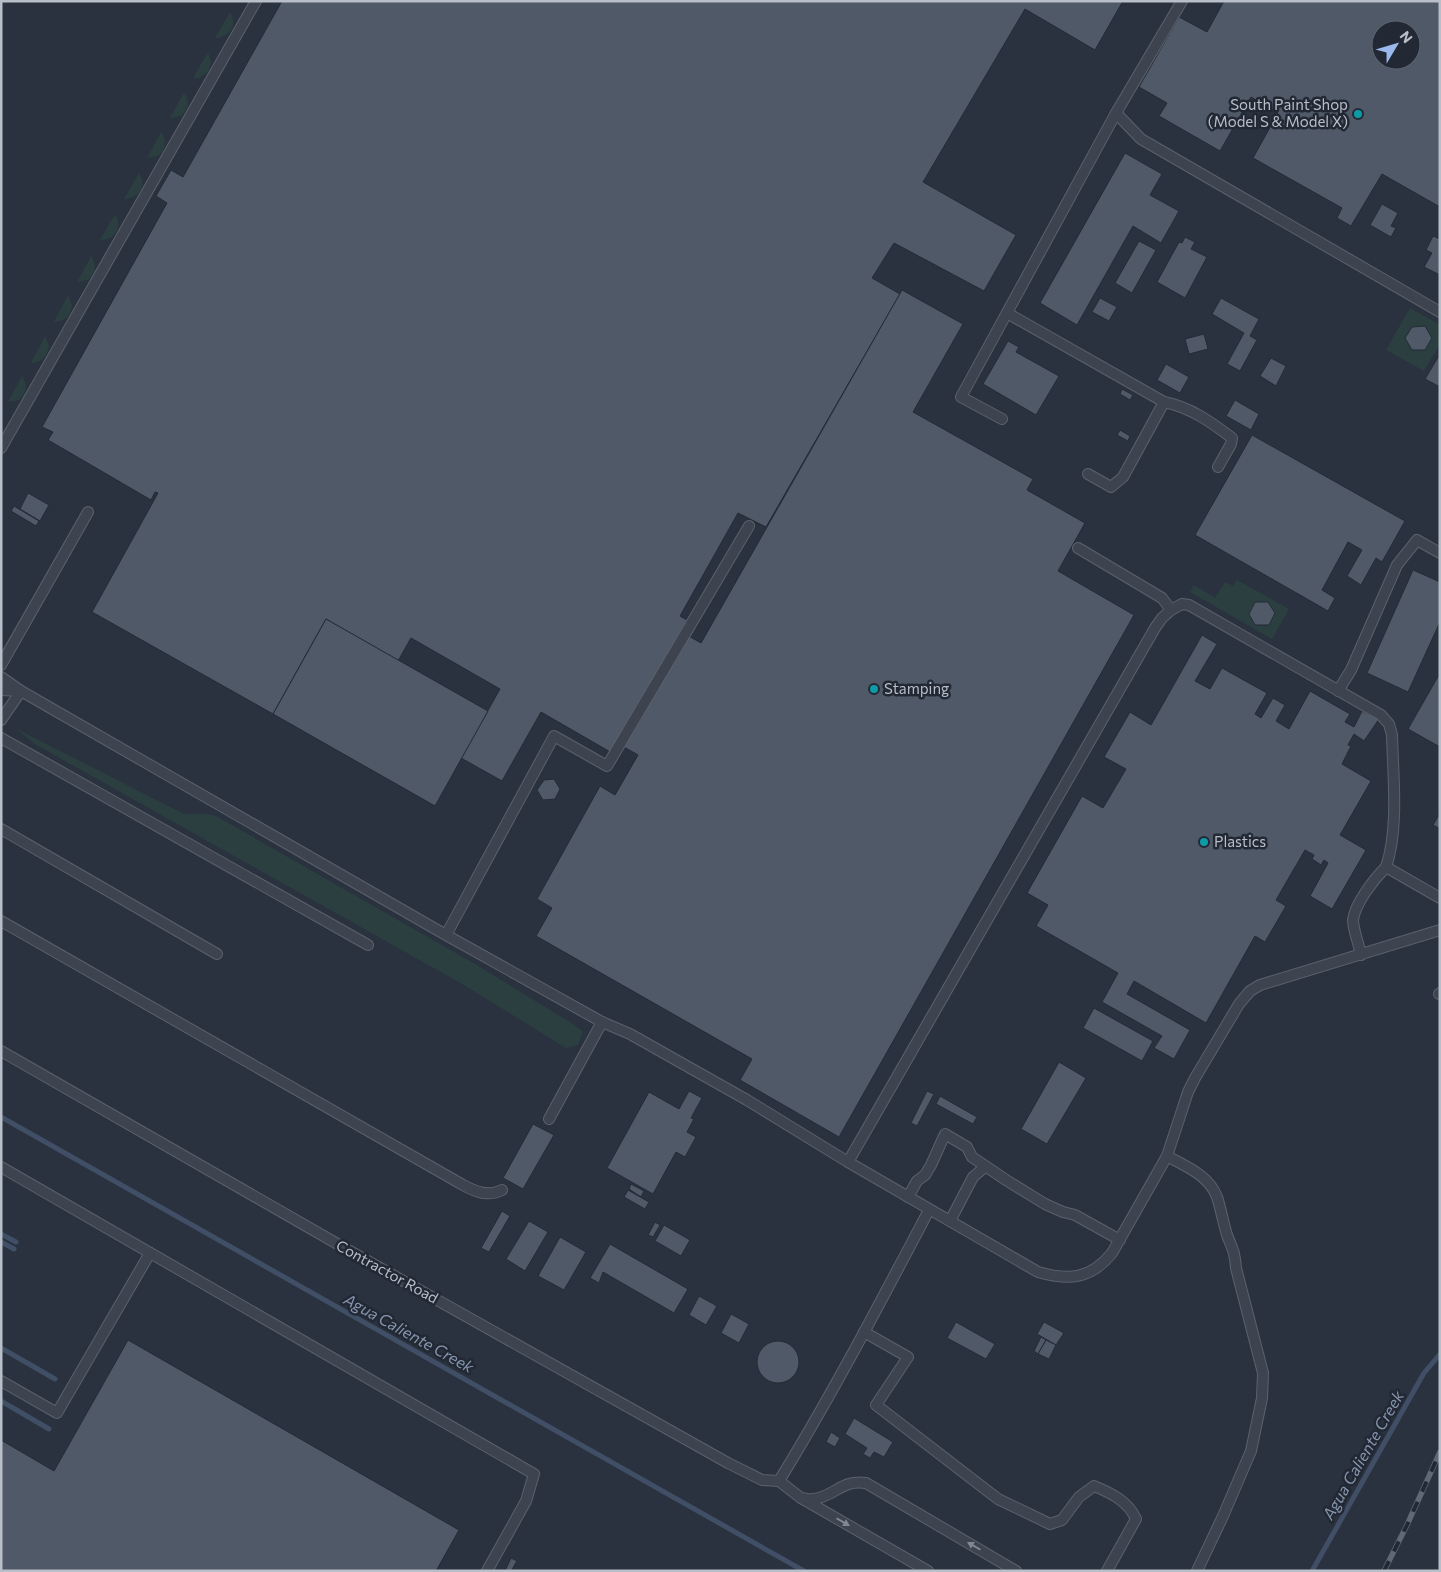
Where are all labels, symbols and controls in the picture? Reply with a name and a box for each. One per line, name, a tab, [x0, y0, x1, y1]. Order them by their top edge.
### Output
north arrow	[1371, 20, 1421, 70]
text: N	[1397, 27, 1417, 46]
place label: South Paint Shop (Model S & Model X)	[1208, 95, 1348, 130]
marker: South Paint Shop (Model S & Model X)	[1352, 108, 1364, 120]
place label: Stamping	[884, 679, 949, 697]
marker: Stamping	[868, 683, 880, 695]
place label: Plastics	[1214, 832, 1266, 850]
marker: Plastics	[1198, 836, 1210, 848]
street label: Contractor Road	[333, 1236, 442, 1307]
water label: Agua Caliente Creek	[340, 1289, 478, 1376]
water label: Agua Caliente Creek	[1317, 1387, 1407, 1523]
one-way arrow	[837, 1518, 850, 1527]
one-way arrow	[967, 1542, 982, 1550]

